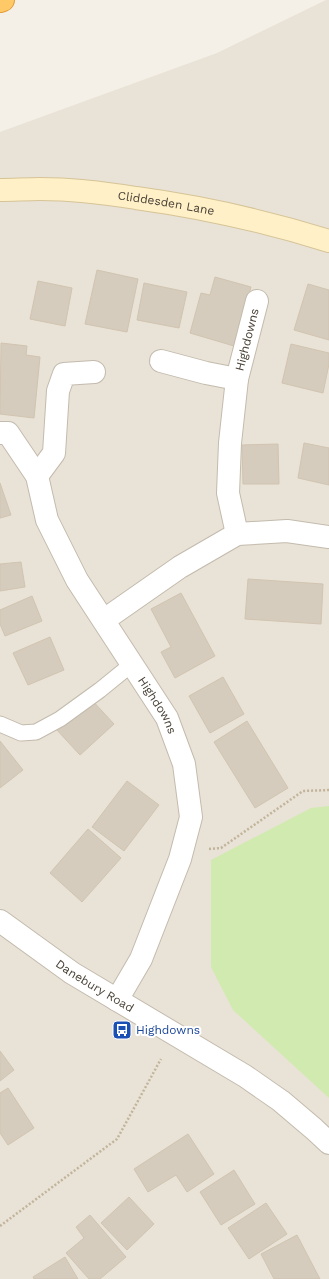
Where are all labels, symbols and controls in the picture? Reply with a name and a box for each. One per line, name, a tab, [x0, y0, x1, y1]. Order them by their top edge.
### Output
street label: Cliddesden Lane	[117, 188, 216, 218]
street label: Highdowns	[232, 307, 262, 373]
street label: Highdowns	[135, 674, 179, 736]
street label: Danebury Road	[53, 957, 136, 1015]
bus stop icon: Highdowns	[111, 1019, 133, 1041]
place label: Highdowns	[136, 1023, 200, 1037]

